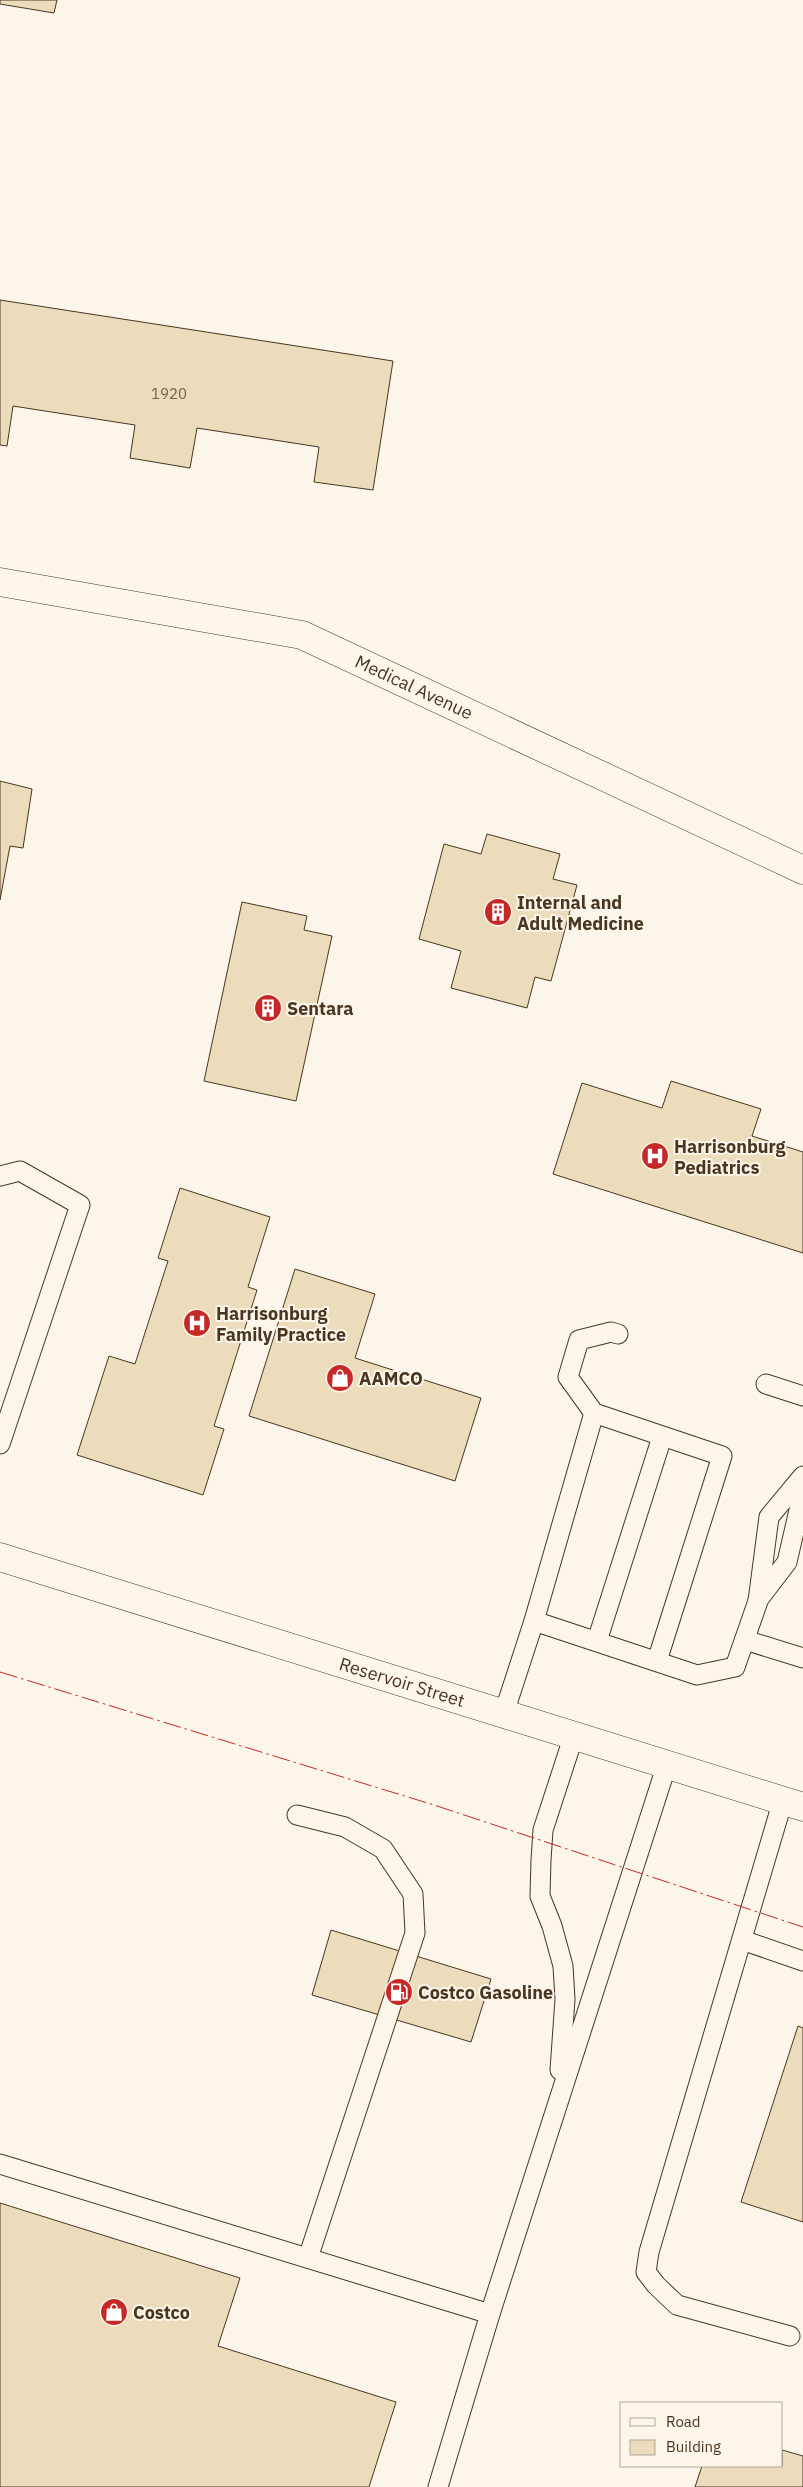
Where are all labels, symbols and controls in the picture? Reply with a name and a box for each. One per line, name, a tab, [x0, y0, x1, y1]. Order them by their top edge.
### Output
house number: 1920	[151, 384, 187, 403]
street label: Medical Avenue	[351, 650, 477, 724]
place label: Internal and Adult Medicine	[517, 891, 644, 935]
building icon: Internal and Adult Medicine	[483, 897, 513, 927]
building icon: Sentara	[253, 993, 283, 1023]
place label: Sentara	[287, 997, 353, 1020]
place label: Harrisonburg Pediatrics	[674, 1135, 786, 1179]
hospital icon: Harrisonburg Pediatrics	[640, 1141, 670, 1171]
place label: Harrisonburg Family Practice	[216, 1302, 346, 1346]
hospital icon: Harrisonburg Family Practice	[182, 1308, 212, 1338]
shop icon: AAMCO	[325, 1363, 355, 1393]
place label: AAMCO	[359, 1367, 423, 1390]
street label: Reservoir Street	[336, 1652, 468, 1712]
fuel station icon: Costco Gasoline	[384, 1977, 414, 2007]
place label: Costco Gasoline	[418, 1981, 553, 2004]
shop icon: Costco	[99, 2297, 129, 2327]
place label: Costco	[133, 2301, 190, 2324]
legend	[620, 2402, 783, 2467]
text: Road	[666, 2412, 701, 2431]
text: Building	[666, 2437, 721, 2456]

